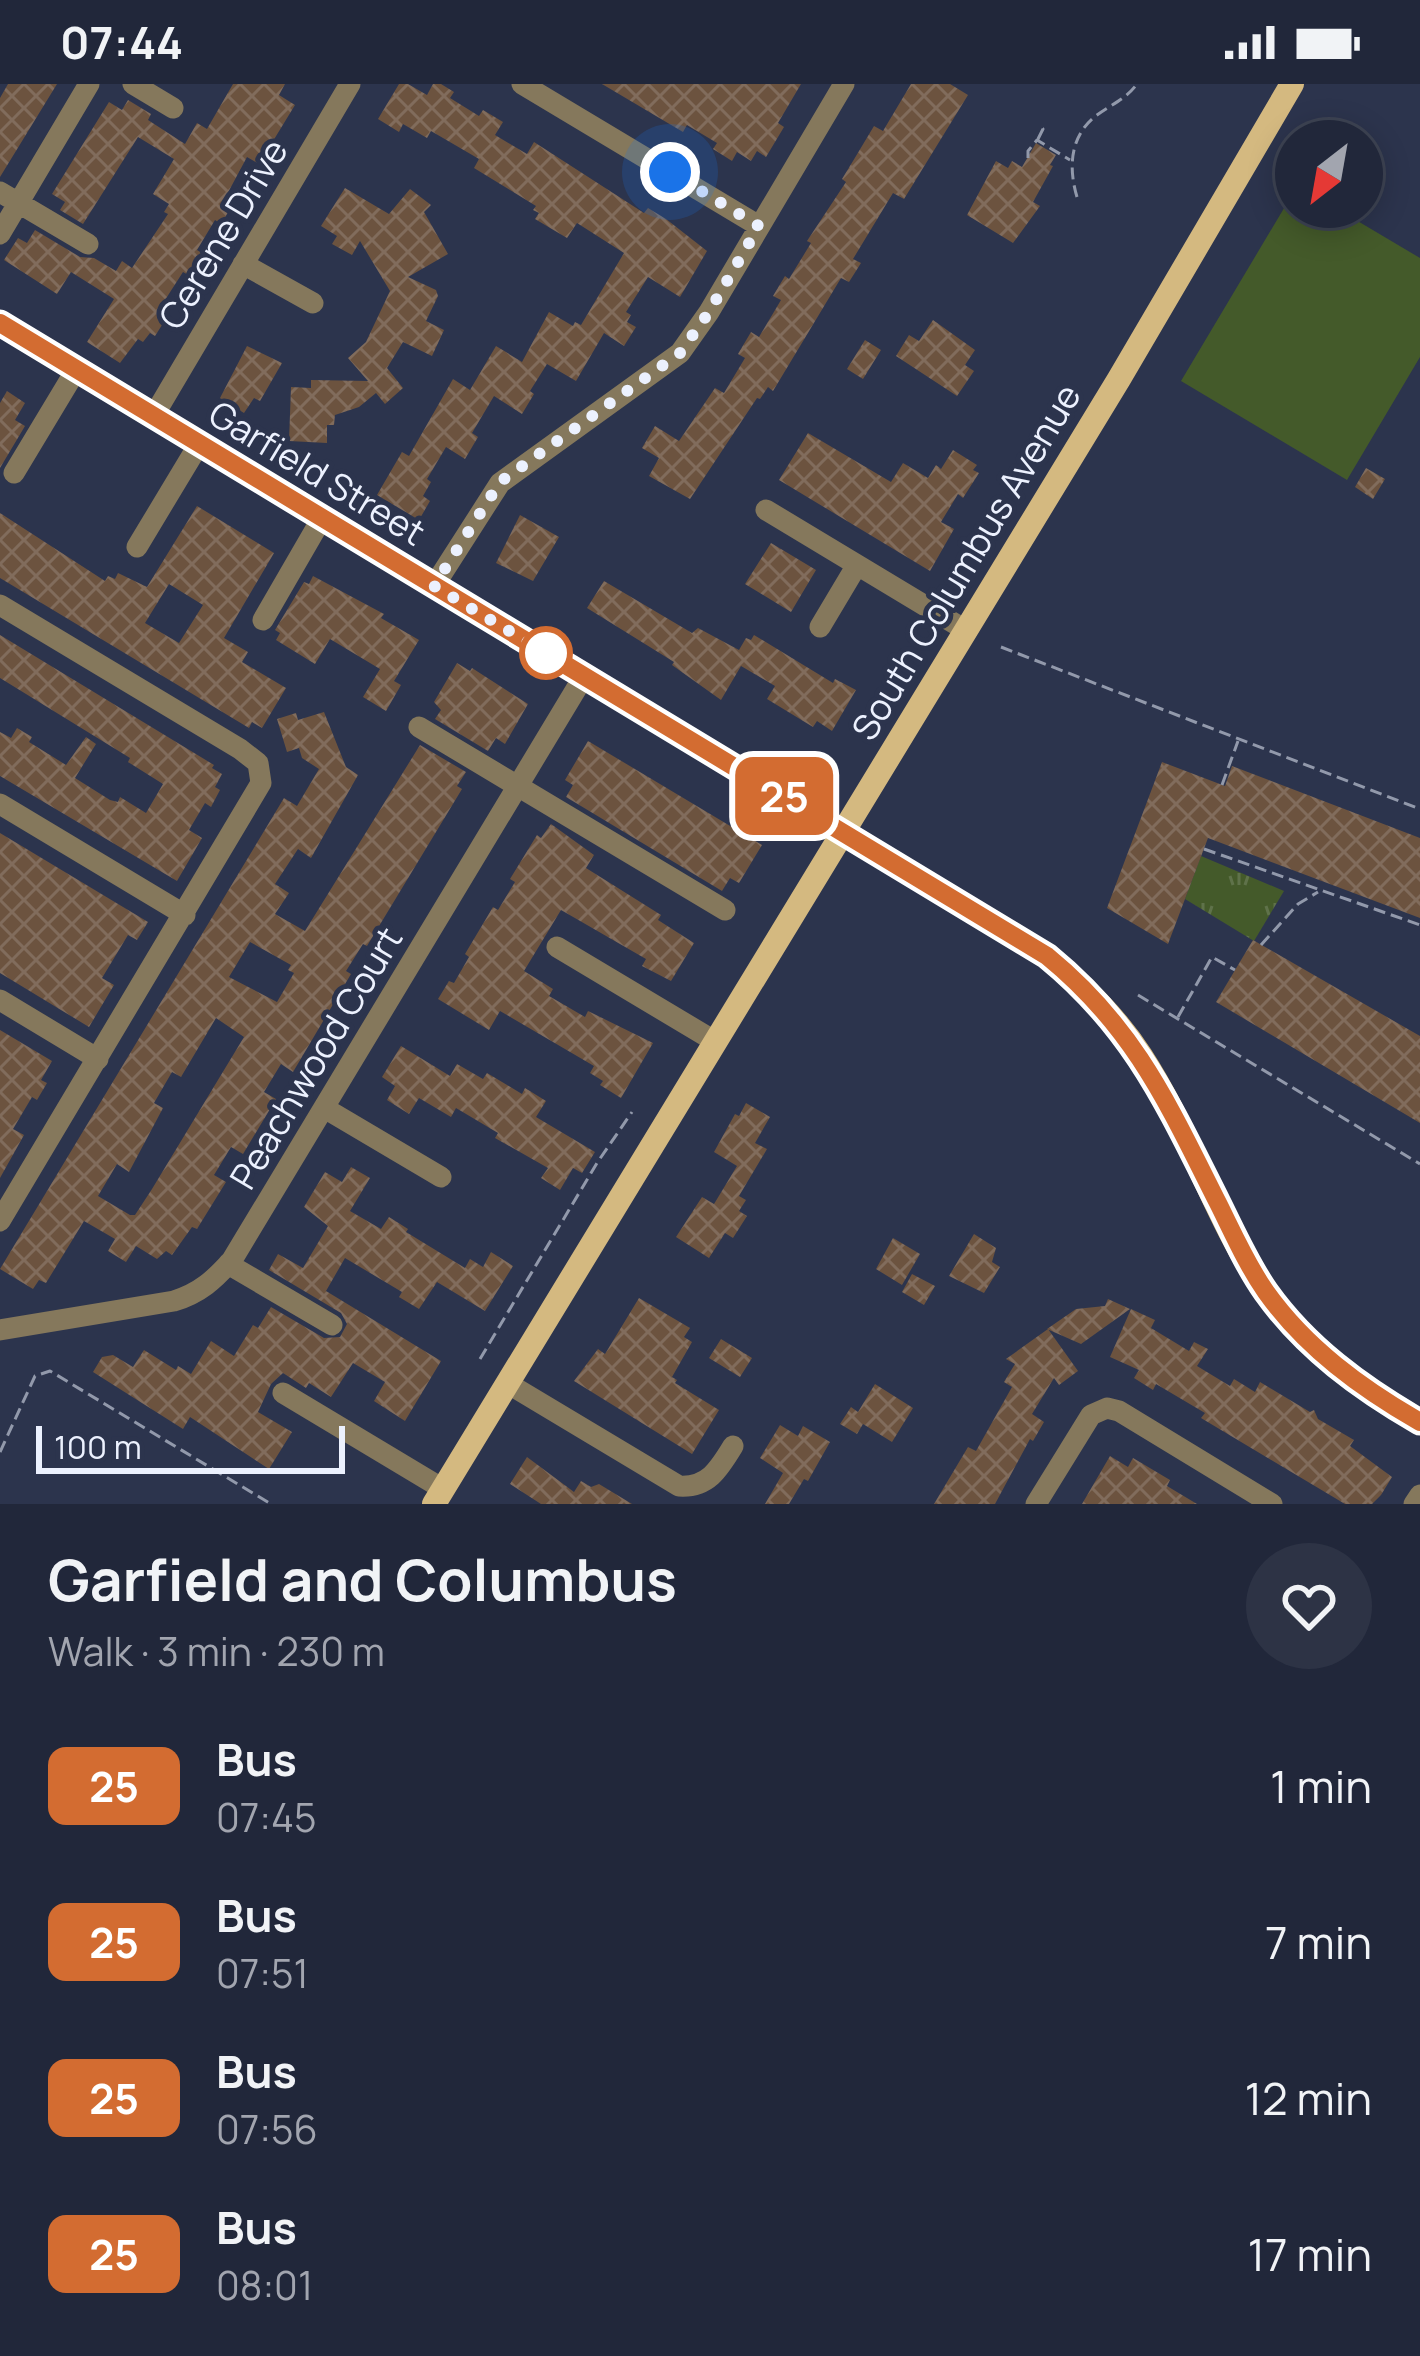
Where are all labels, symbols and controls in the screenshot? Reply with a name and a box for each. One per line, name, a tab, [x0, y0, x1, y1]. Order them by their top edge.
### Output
text: 07:44	[60, 11, 183, 73]
north arrow	[1275, 120, 1383, 228]
map controls	[1275, 120, 1383, 228]
street label: Cerene Drive	[147, 130, 299, 338]
your location	[640, 142, 700, 202]
street label: South Columbus Avenue	[840, 375, 1091, 749]
street label: Garfield Street	[200, 389, 434, 556]
unlabelled marker	[521, 628, 571, 678]
line badge: 25	[730, 757, 838, 835]
text: 25	[759, 767, 809, 825]
street label: Peachwood Court	[218, 918, 413, 1198]
scale bar	[36, 1420, 345, 1473]
text: 100 m	[54, 1424, 142, 1469]
text: Garfield and Columbus	[48, 1540, 677, 1618]
button: heart	[1246, 1543, 1372, 1669]
text: Walk · 3 min · 230 m	[48, 1624, 385, 1678]
text: Bus	[216, 1728, 297, 1790]
text: 1 min	[1270, 1755, 1372, 1817]
text: 25	[89, 1757, 139, 1815]
text: 07:45	[216, 1790, 317, 1844]
text: Bus	[216, 1884, 297, 1946]
text: 7 min	[1265, 1911, 1372, 1973]
text: 25	[89, 1913, 139, 1971]
text: 07:51	[216, 1946, 309, 2000]
text: Bus	[216, 2040, 297, 2102]
text: 12 min	[1244, 2067, 1372, 2129]
text: 25	[89, 2069, 139, 2127]
text: 07:56	[216, 2102, 318, 2156]
text: Bus	[216, 2196, 297, 2258]
text: 17 min	[1247, 2223, 1372, 2285]
text: 25	[89, 2225, 139, 2283]
text: 08:01	[216, 2258, 313, 2312]

